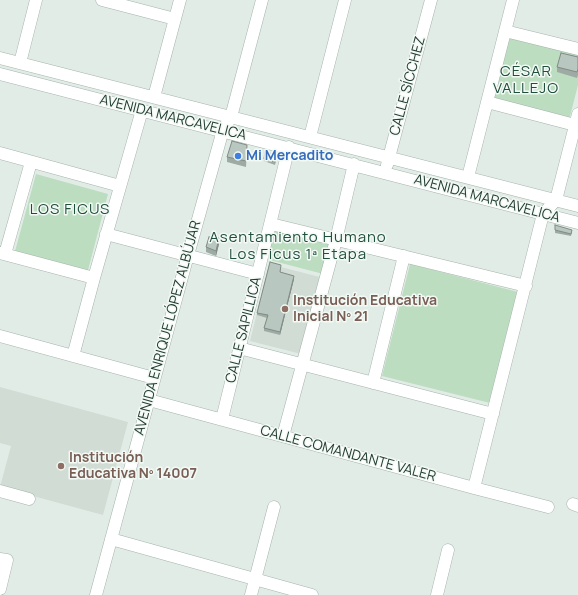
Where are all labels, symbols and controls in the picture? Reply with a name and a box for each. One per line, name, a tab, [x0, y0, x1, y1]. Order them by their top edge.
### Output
street label: CALLE SÍCCHEZ	[387, 35, 429, 137]
district label: CÉSAR VALLEJO	[493, 63, 559, 98]
street label: AVENIDA MARCAVELICA	[98, 92, 248, 144]
place label: Mi Mercadito	[246, 148, 333, 164]
marker: Mi Mercadito	[233, 151, 243, 161]
street label: AVENIDA MARCAVELICA	[412, 171, 562, 227]
district label: LOS FICUS	[30, 201, 110, 219]
street label: AVENIDA ENRIQUE LÓPEZ ALBÚJAR	[131, 219, 205, 437]
district label: Asentamiento Humano Los Ficus 1ª Etapa	[209, 229, 387, 264]
street label: CALLE SAPILLICA	[223, 275, 265, 385]
place label: Institución Educativa Inicial Nº 21	[293, 293, 437, 326]
marker: Institución Educativa Inicial Nº 21	[280, 304, 290, 314]
street label: CALLE COMANDANTE VALER	[258, 422, 438, 486]
place label: Institución Educativa Nº 14007	[69, 450, 197, 482]
marker: Institución Educativa Nº 14007	[56, 461, 66, 471]

